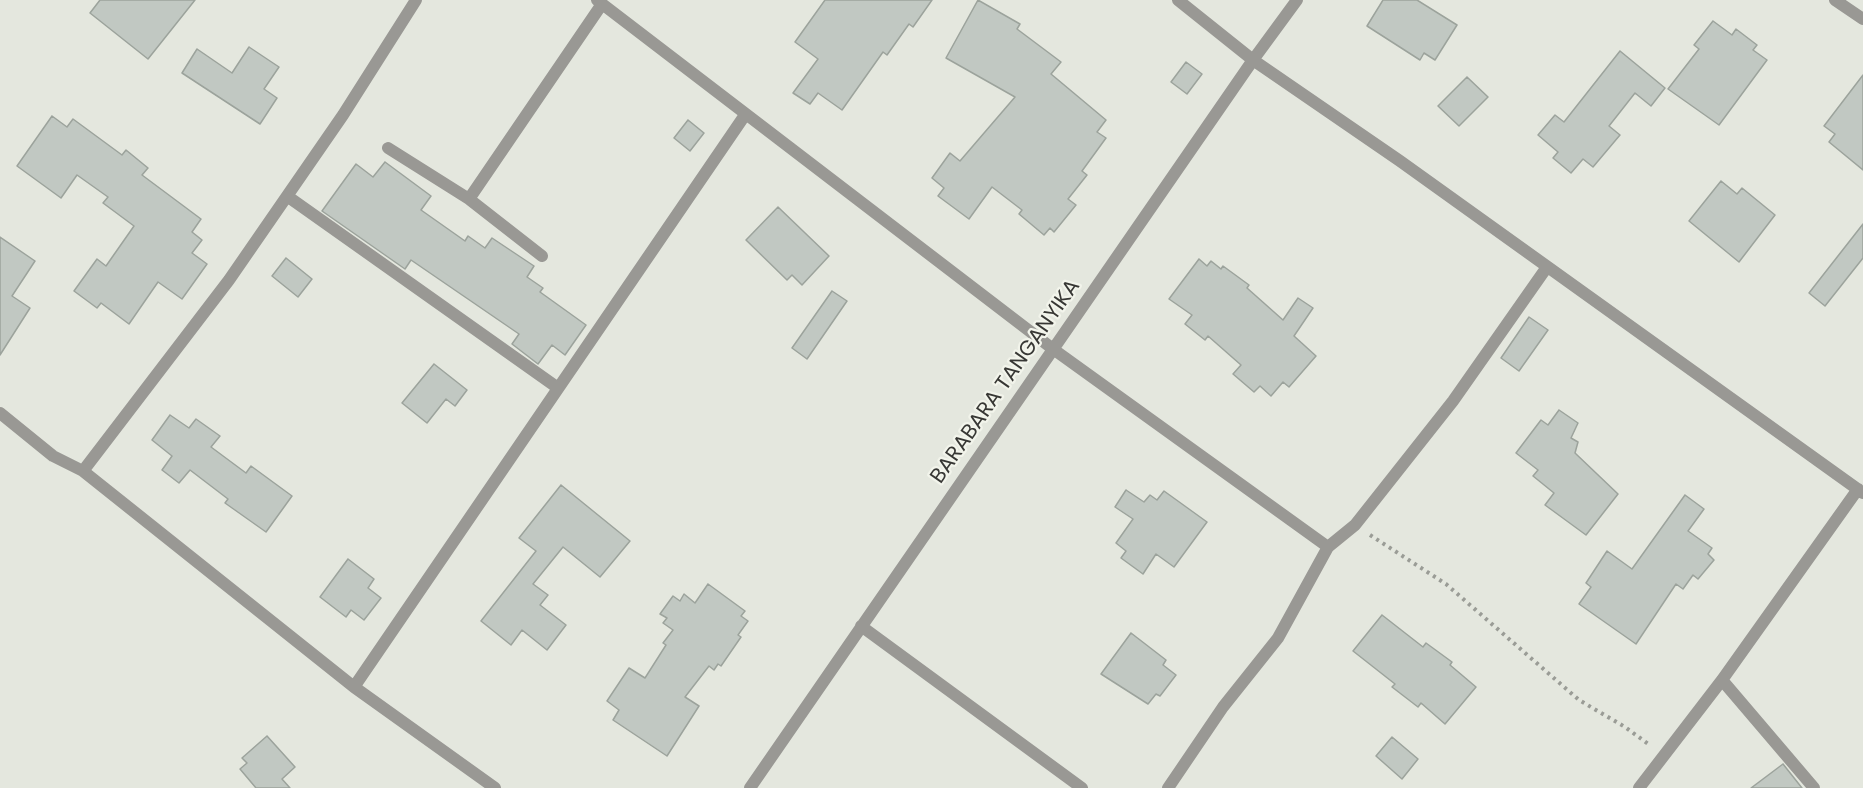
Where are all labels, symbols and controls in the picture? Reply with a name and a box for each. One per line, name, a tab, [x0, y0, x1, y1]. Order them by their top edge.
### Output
street label: BARABARA TANGANYIKA	[926, 275, 1086, 489]

